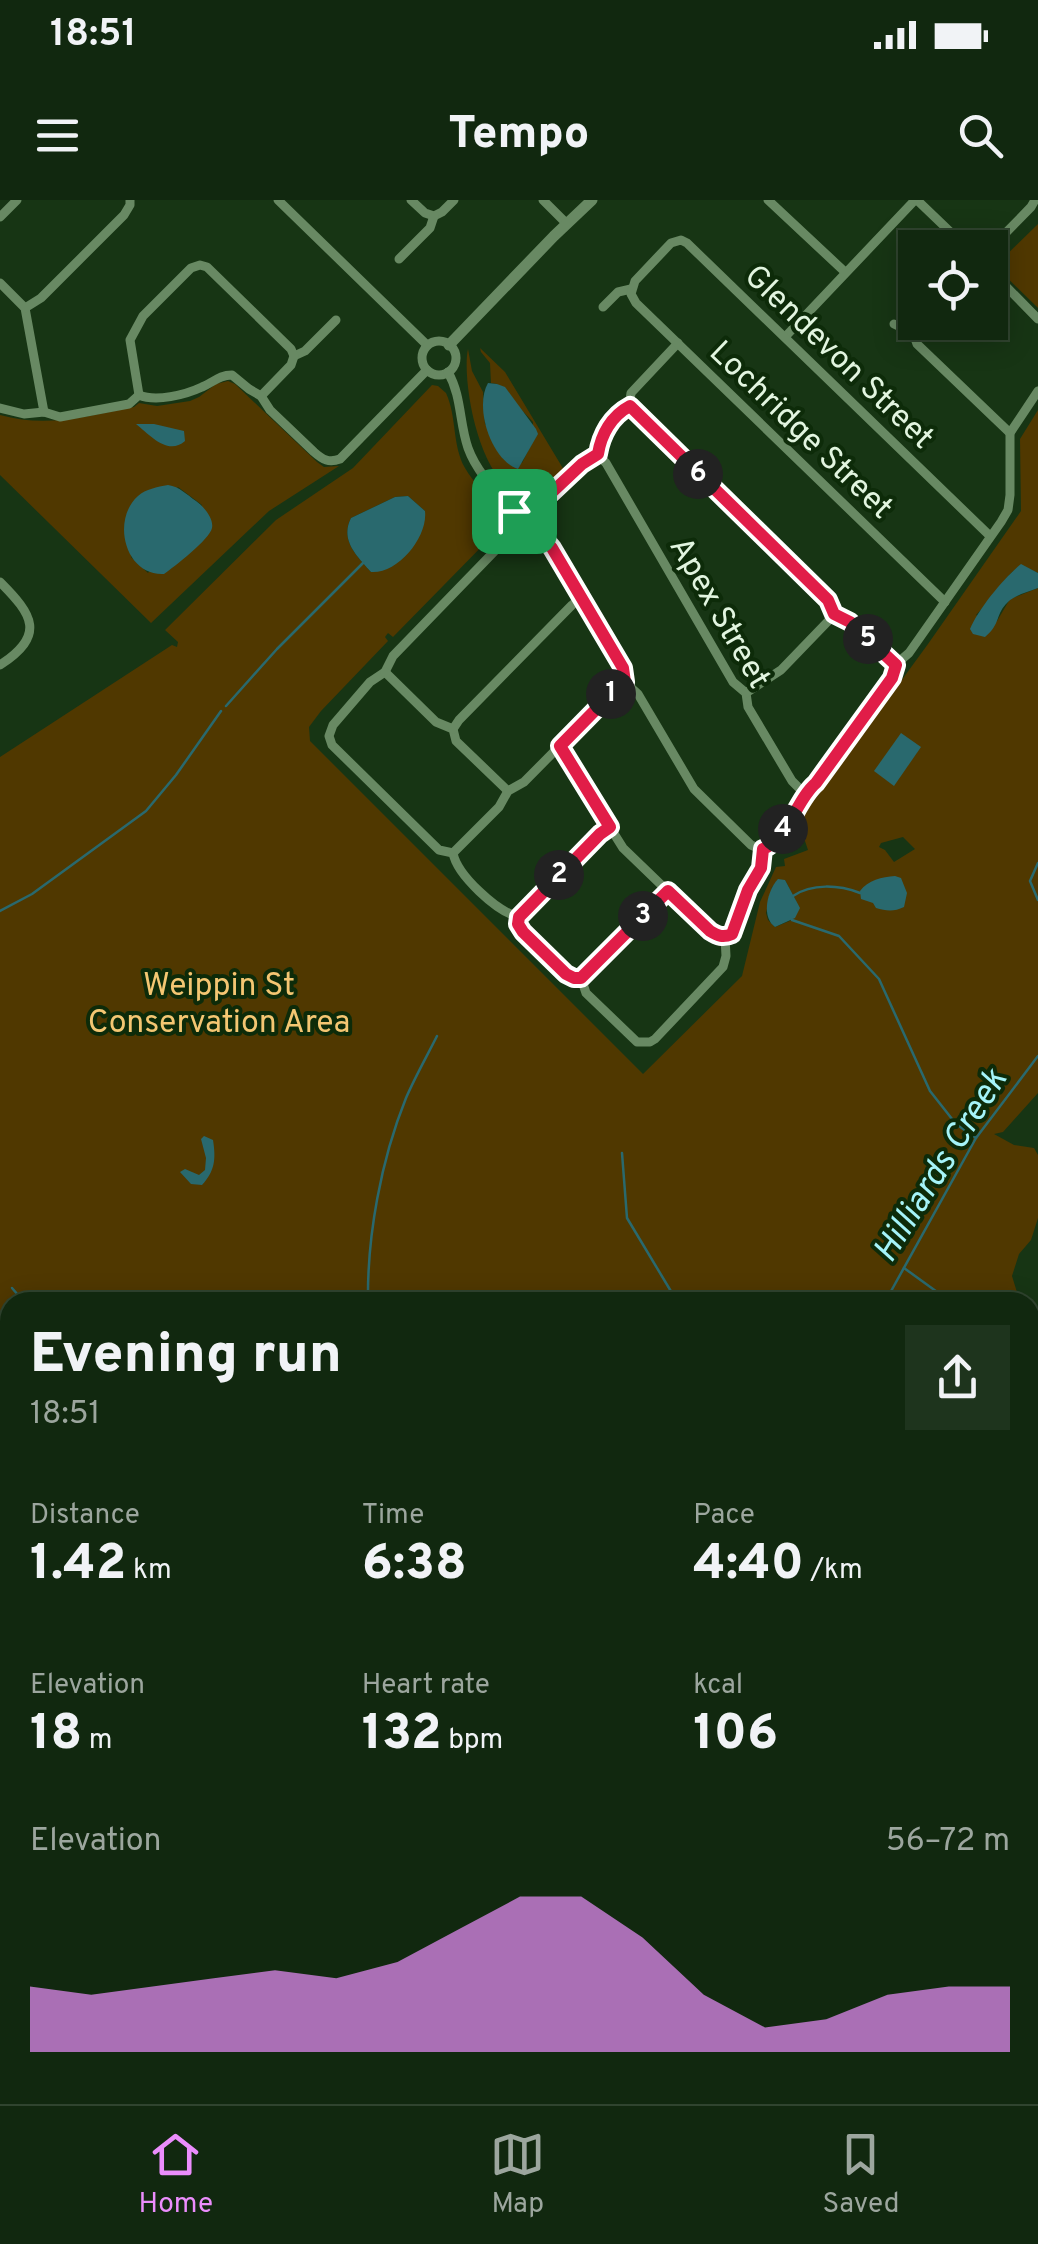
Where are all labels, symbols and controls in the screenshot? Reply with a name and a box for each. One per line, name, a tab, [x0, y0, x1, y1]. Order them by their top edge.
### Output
text: 18:51	[50, 11, 137, 60]
text: Tempo	[449, 107, 589, 164]
icon: menu	[30, 108, 85, 163]
icon: search	[953, 108, 1008, 163]
map controls	[898, 230, 1008, 340]
button: locate	[898, 230, 1008, 340]
street label: Glendevon Street	[735, 257, 941, 459]
street label: Lochridge Street	[700, 333, 900, 529]
pin: 6	[673, 449, 723, 499]
text: 6	[689, 456, 707, 492]
pin	[472, 469, 557, 554]
icon: arrive	[487, 484, 542, 539]
street label: Apex Street	[659, 530, 778, 697]
pin: 5	[843, 614, 893, 664]
text: 5	[859, 621, 877, 657]
pin: 1	[586, 669, 636, 719]
text: 1	[605, 676, 617, 712]
pin: 4	[758, 804, 808, 854]
text: 4	[774, 811, 792, 847]
pin: 2	[534, 850, 584, 900]
text: 2	[550, 857, 568, 893]
pin: 3	[618, 891, 668, 941]
text: 3	[635, 898, 651, 934]
park label: Weippin St Conservation Area	[88, 967, 350, 1044]
water label: Hilliards Creek	[865, 1061, 1019, 1271]
text: Evening run	[30, 1322, 342, 1392]
button: share	[905, 1325, 1010, 1430]
text: 18:51	[30, 1395, 101, 1435]
text: Distance	[30, 1498, 140, 1534]
text: Time	[362, 1498, 424, 1534]
text: Pace	[693, 1498, 755, 1534]
text: 1.42	[30, 1534, 126, 1597]
text: 6:38	[362, 1534, 467, 1597]
text: 4:40	[693, 1534, 804, 1597]
text: km	[126, 1553, 172, 1589]
text: /km	[804, 1553, 863, 1589]
text: Elevation	[30, 1668, 145, 1704]
text: Heart rate	[362, 1668, 490, 1704]
text: kcal	[693, 1668, 743, 1704]
text: 18	[30, 1704, 82, 1767]
text: 132	[362, 1704, 442, 1767]
text: 106	[693, 1704, 778, 1767]
text: m	[82, 1723, 113, 1759]
text: bpm	[442, 1723, 503, 1759]
text: Elevation	[30, 1822, 162, 1862]
text: 56–72 m	[886, 1822, 1010, 1862]
tab: Home	[139, 2127, 213, 2223]
tab: Map	[490, 2127, 545, 2223]
tab: Saved	[822, 2127, 899, 2223]

